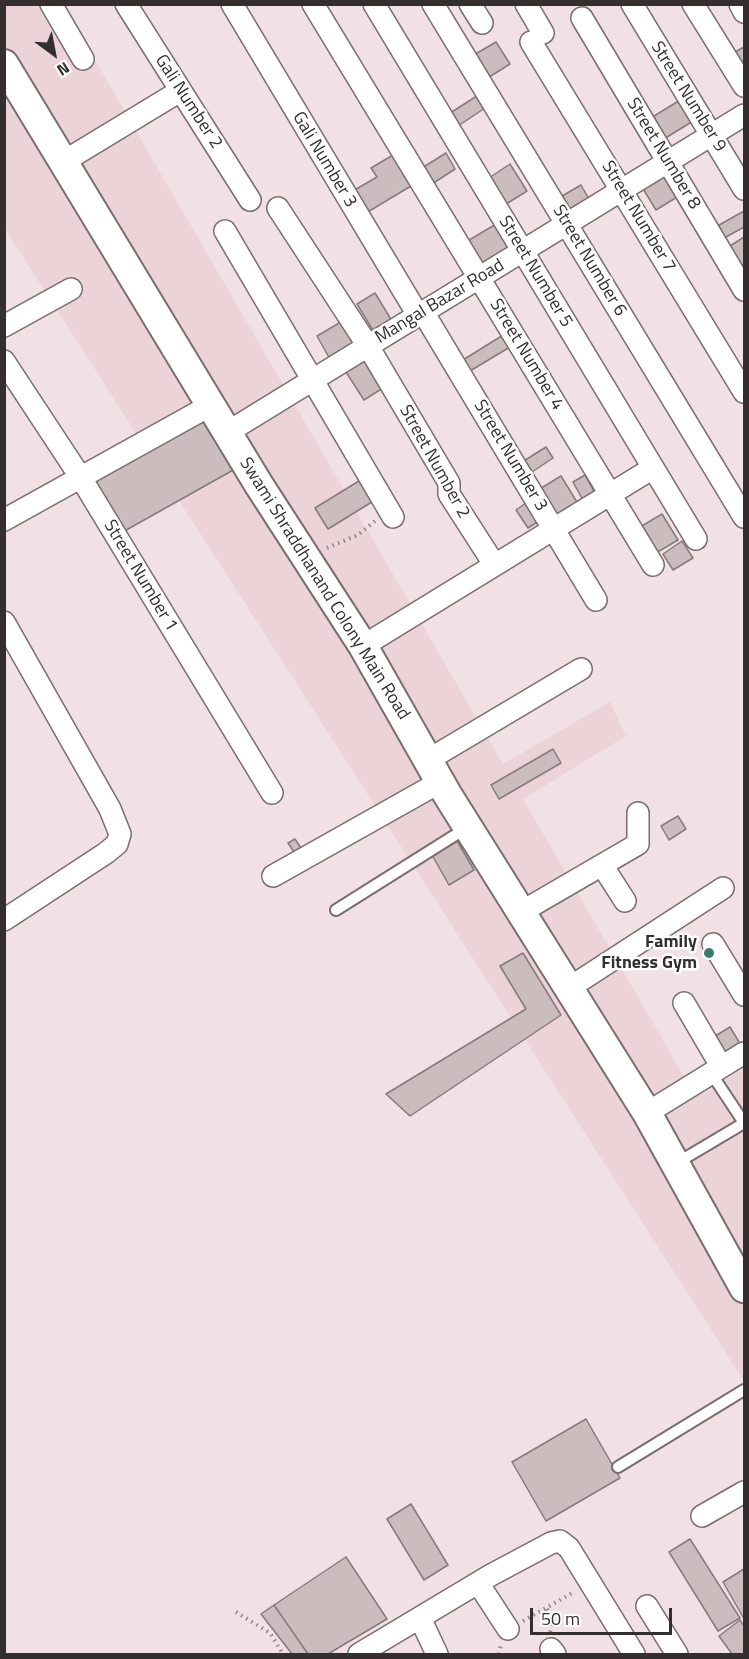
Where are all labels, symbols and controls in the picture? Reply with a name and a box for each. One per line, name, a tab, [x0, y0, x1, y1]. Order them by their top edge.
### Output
north arrow	[24, 24, 84, 84]
street label: Street Number 9	[645, 38, 731, 156]
street label: Gali Number 2	[150, 51, 226, 153]
text: N	[52, 56, 75, 82]
street label: Street Number 8	[621, 94, 705, 214]
street label: Gali Number 3	[287, 108, 361, 212]
street label: Street Number 7	[596, 157, 680, 277]
street label: Street Number 6	[547, 201, 631, 321]
street label: Street Number 5	[493, 212, 577, 332]
street label: Mangal Bazar Road	[372, 255, 508, 349]
street label: Street Number 4	[484, 295, 568, 415]
street label: Street Number 3	[468, 396, 552, 516]
street label: Street Number 2	[394, 402, 474, 522]
street label: Swami Shraddhanand Colony Main Road	[234, 454, 414, 724]
street label: Street Number 1	[98, 516, 182, 636]
place label: Family Fitness Gym	[601, 932, 697, 974]
marker: Family Fitness Gym	[702, 946, 716, 960]
scale bar	[533, 1596, 676, 1634]
text: 50 m	[541, 1605, 580, 1632]

